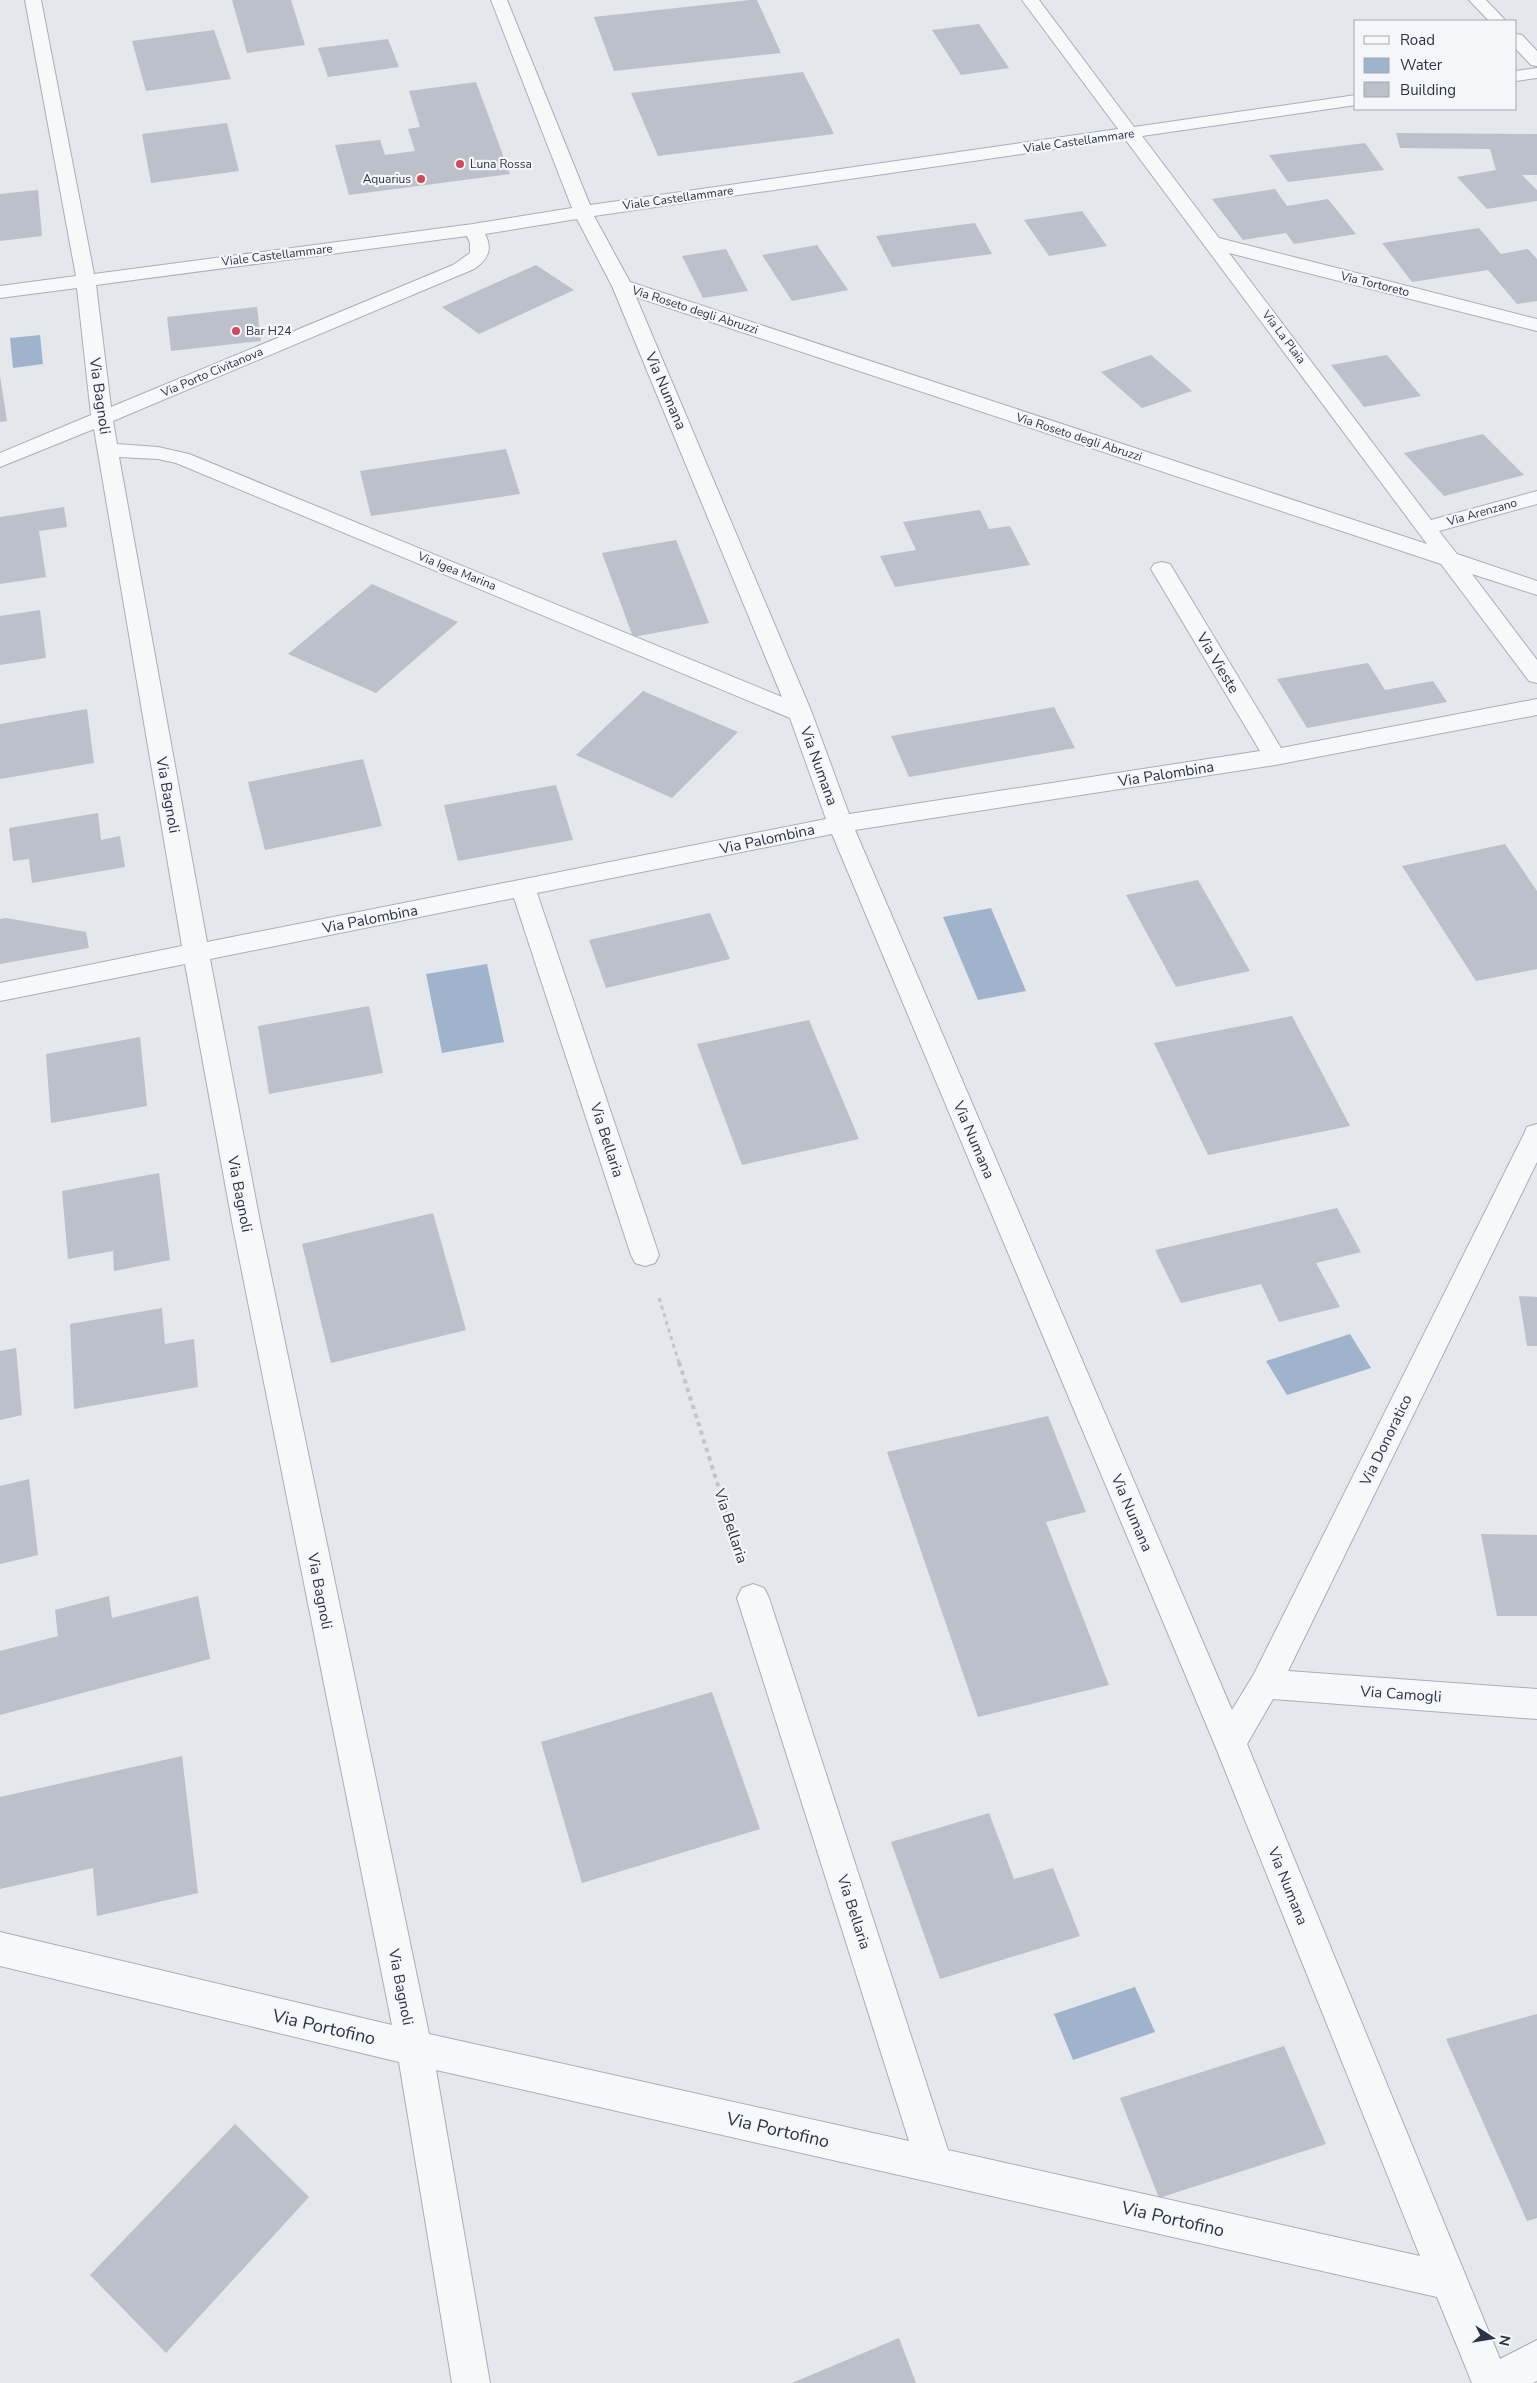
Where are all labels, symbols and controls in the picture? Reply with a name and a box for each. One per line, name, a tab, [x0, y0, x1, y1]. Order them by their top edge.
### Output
legend	[1354, 20, 1517, 110]
text: Road	[1400, 30, 1435, 50]
text: Water	[1400, 55, 1443, 75]
text: Building	[1400, 80, 1456, 100]
street label: Viale Castellammare	[1022, 125, 1135, 157]
place label: Luna Rossa	[470, 156, 532, 172]
marker: Luna Rossa	[454, 158, 466, 170]
place label: Aquarius	[363, 171, 411, 187]
marker: Aquarius	[415, 173, 427, 185]
street label: Viale Castellammare	[621, 182, 734, 214]
street label: Viale Castellammare	[220, 240, 333, 270]
street label: Via Tortoreto	[1338, 267, 1411, 300]
street label: Via Roseto degli Abruzzi	[629, 282, 760, 338]
street label: Via La Plaia	[1258, 306, 1309, 367]
place label: Bar H24	[246, 323, 291, 339]
marker: Bar H24	[230, 325, 242, 337]
street label: Via Porto Civitanova	[158, 343, 265, 401]
street label: Via Numana	[640, 348, 691, 433]
street label: Via Bagnoli	[85, 355, 115, 436]
street label: Via Roseto degli Abruzzi	[1013, 409, 1144, 465]
street label: Via Arenzano	[1444, 494, 1519, 530]
street label: Via Igea Marina	[414, 548, 499, 594]
street label: Via Vieste	[1191, 628, 1244, 697]
street label: Via Numana	[795, 723, 842, 808]
street label: Via Bagnoli	[151, 754, 185, 835]
street label: Via Palombina	[1116, 757, 1215, 792]
street label: Via Palombina	[717, 819, 816, 859]
street label: Via Palombina	[320, 900, 419, 938]
street label: Via Numana	[948, 1097, 999, 1182]
street label: Via Bellaria	[585, 1099, 628, 1180]
street label: Via Bagnoli	[223, 1153, 257, 1234]
street label: Via Donoratico	[1355, 1391, 1417, 1490]
street label: Via Numana	[1106, 1470, 1157, 1555]
street label: Via Bellaria	[709, 1485, 752, 1566]
street label: Via Bagnoli	[303, 1550, 337, 1631]
street label: Via Camogli	[1359, 1681, 1442, 1707]
street label: Via Numana	[1263, 1843, 1313, 1928]
street label: Via Bellaria	[832, 1871, 875, 1952]
street label: Via Bagnoli	[384, 1946, 418, 2027]
street label: Via Portofino	[269, 2003, 378, 2051]
street label: Via Portofino	[723, 2106, 832, 2154]
street label: Via Portofino	[1118, 2195, 1227, 2243]
north arrow	[1467, 2313, 1517, 2363]
text: N	[1494, 2333, 1515, 2348]

